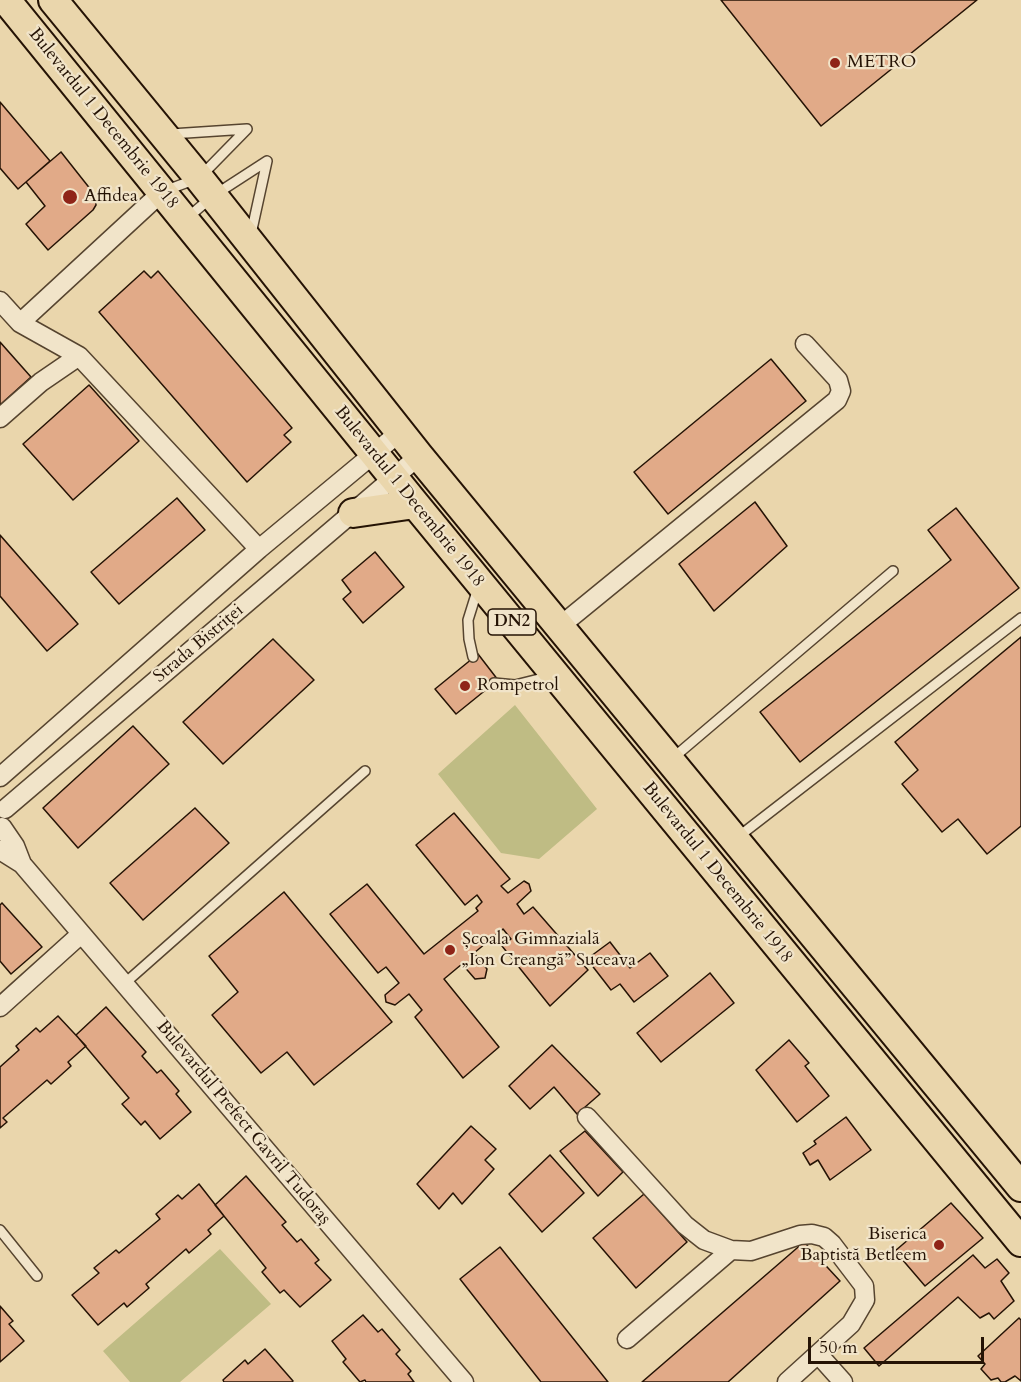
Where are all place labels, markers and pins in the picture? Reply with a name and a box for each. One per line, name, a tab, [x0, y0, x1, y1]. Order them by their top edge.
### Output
place label: METRO	[847, 52, 916, 74]
marker: METRO	[828, 56, 842, 70]
place label: Affidea	[84, 186, 138, 208]
marker: Affidea	[61, 188, 79, 206]
place label: Rompetrol	[477, 675, 559, 697]
marker: Rompetrol	[458, 679, 472, 693]
place label: Școala Gimnazială „Ion Creangă” Suceava	[462, 929, 636, 972]
marker: Școala Gimnazială „Ion Creangă” Suceava	[443, 943, 457, 957]
place label: Biserica Baptistă Betleem	[800, 1224, 927, 1266]
marker: Biserica Baptistă Betleem	[932, 1238, 946, 1252]

